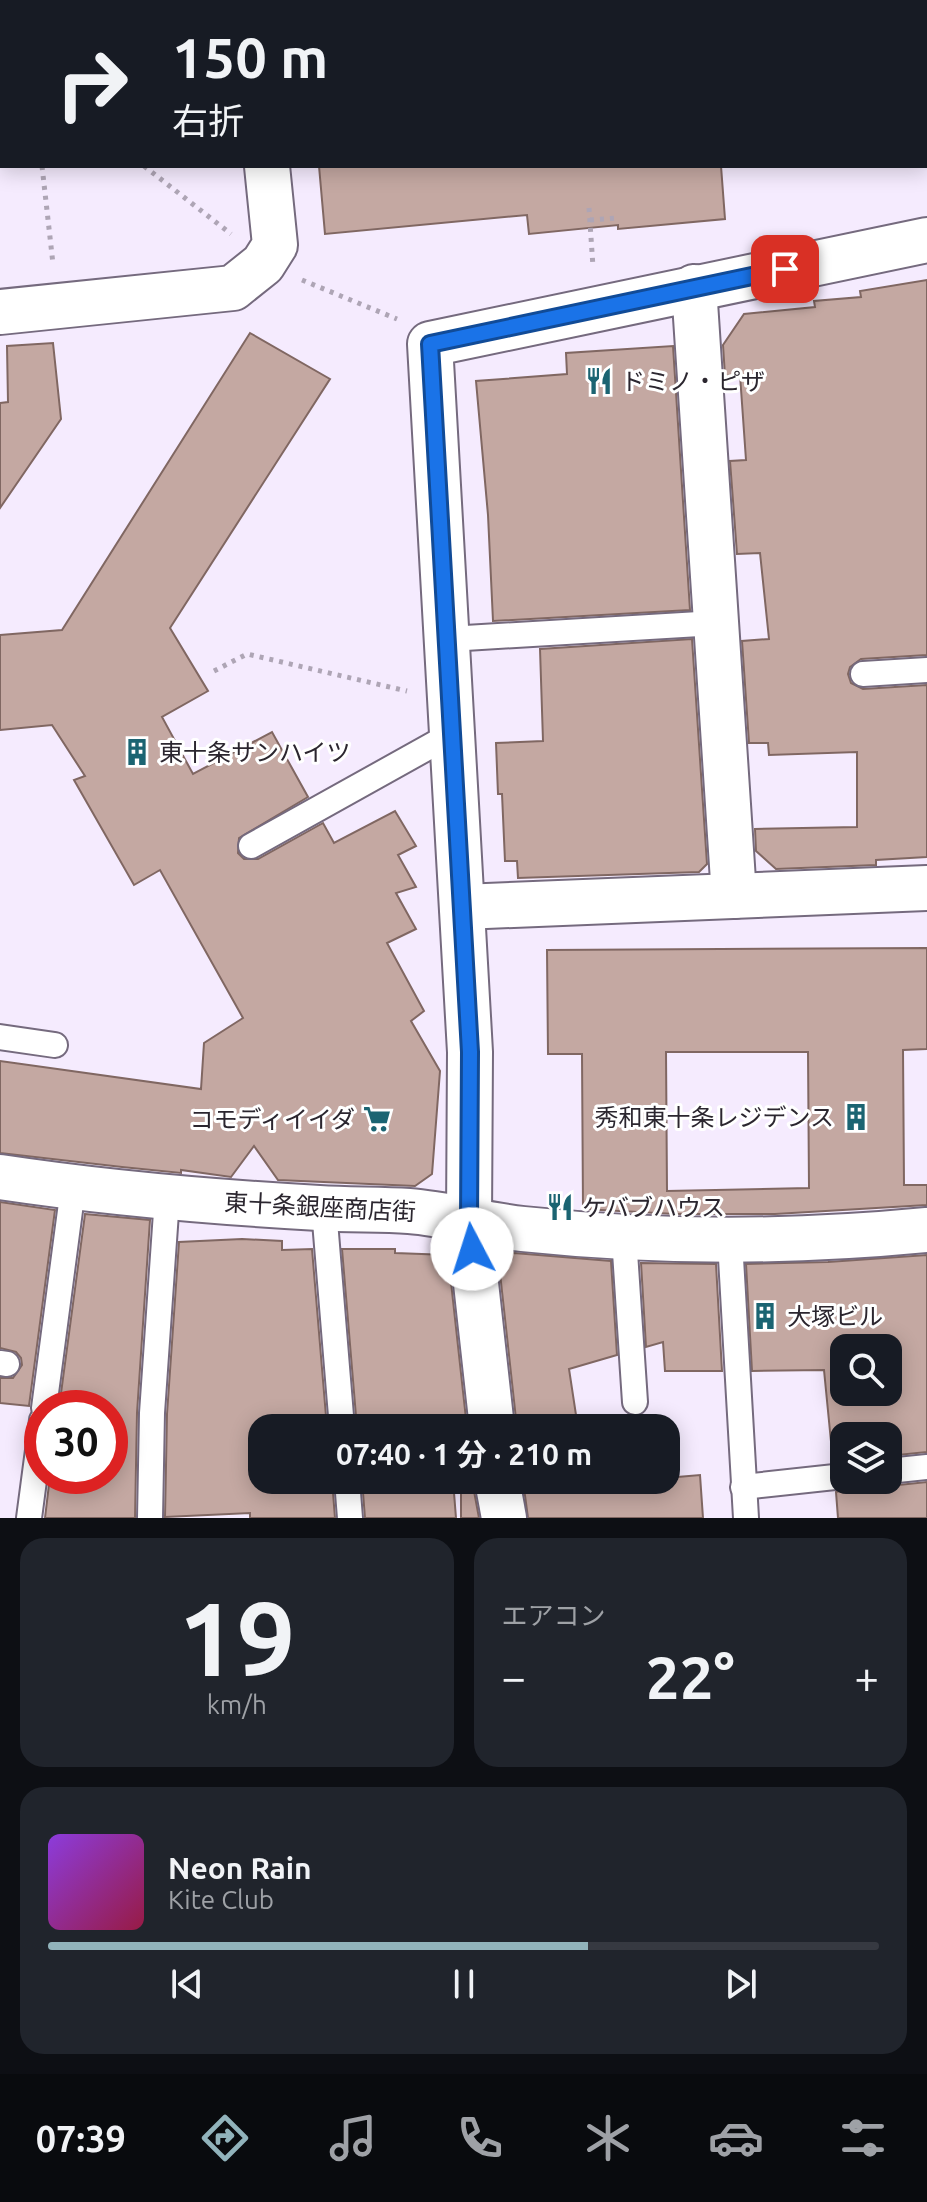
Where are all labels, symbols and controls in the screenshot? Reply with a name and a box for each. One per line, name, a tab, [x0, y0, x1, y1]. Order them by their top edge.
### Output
text: 150 m	[172, 26, 328, 89]
icon: right	[40, 32, 144, 136]
text: 右折	[172, 100, 244, 141]
pin	[751, 235, 819, 303]
icon: arrive	[763, 247, 807, 291]
restaurant icon: ドミノ・ピザ	[584, 366, 614, 396]
place label: ドミノ・ピザ	[621, 368, 765, 395]
building icon: 東十条サンハイツ	[122, 737, 152, 767]
place label: 東十条サンハイツ	[159, 739, 351, 766]
building icon: 秀和東十条レジデンス	[841, 1102, 871, 1132]
supermarket icon: コモディイイダ	[362, 1104, 392, 1134]
place label: 秀和東十条レジデンス	[594, 1104, 834, 1131]
place label: コモディイイダ	[190, 1106, 355, 1133]
street label: 東十条銀座商店街	[223, 1188, 417, 1226]
restaurant icon: ケバブハウス	[545, 1192, 575, 1222]
place label: ケバブハウス	[582, 1194, 725, 1221]
position arrow	[430, 1207, 514, 1291]
building icon: 大塚ビル	[750, 1301, 780, 1331]
place label: 大塚ビル	[787, 1303, 883, 1330]
map controls	[830, 1334, 902, 1494]
button: search	[830, 1334, 902, 1406]
speed limit sign: 30	[24, 1390, 128, 1494]
button: layers	[830, 1422, 902, 1494]
text: 07:40 · 1 分 · 210 m	[336, 1437, 592, 1471]
text: 19	[178, 1579, 295, 1696]
text: エアコン	[502, 1601, 606, 1630]
text: 22°	[646, 1643, 735, 1710]
text: −	[502, 1652, 526, 1701]
text: +	[854, 1652, 879, 1701]
text: km/h	[207, 1690, 267, 1719]
text: Neon Rain	[168, 1851, 312, 1885]
text: Kite Club	[168, 1885, 274, 1914]
icon: previous	[165, 1962, 209, 2006]
icon: pause	[442, 1962, 486, 2006]
icon: next	[719, 1962, 763, 2006]
icon: directions	[197, 2110, 253, 2166]
icon: music	[325, 2110, 381, 2166]
icon: phone	[452, 2110, 508, 2166]
icon: climate	[580, 2110, 636, 2166]
icon: car	[708, 2110, 764, 2166]
icon: filters	[835, 2110, 891, 2166]
text: 07:39	[36, 2118, 126, 2159]

